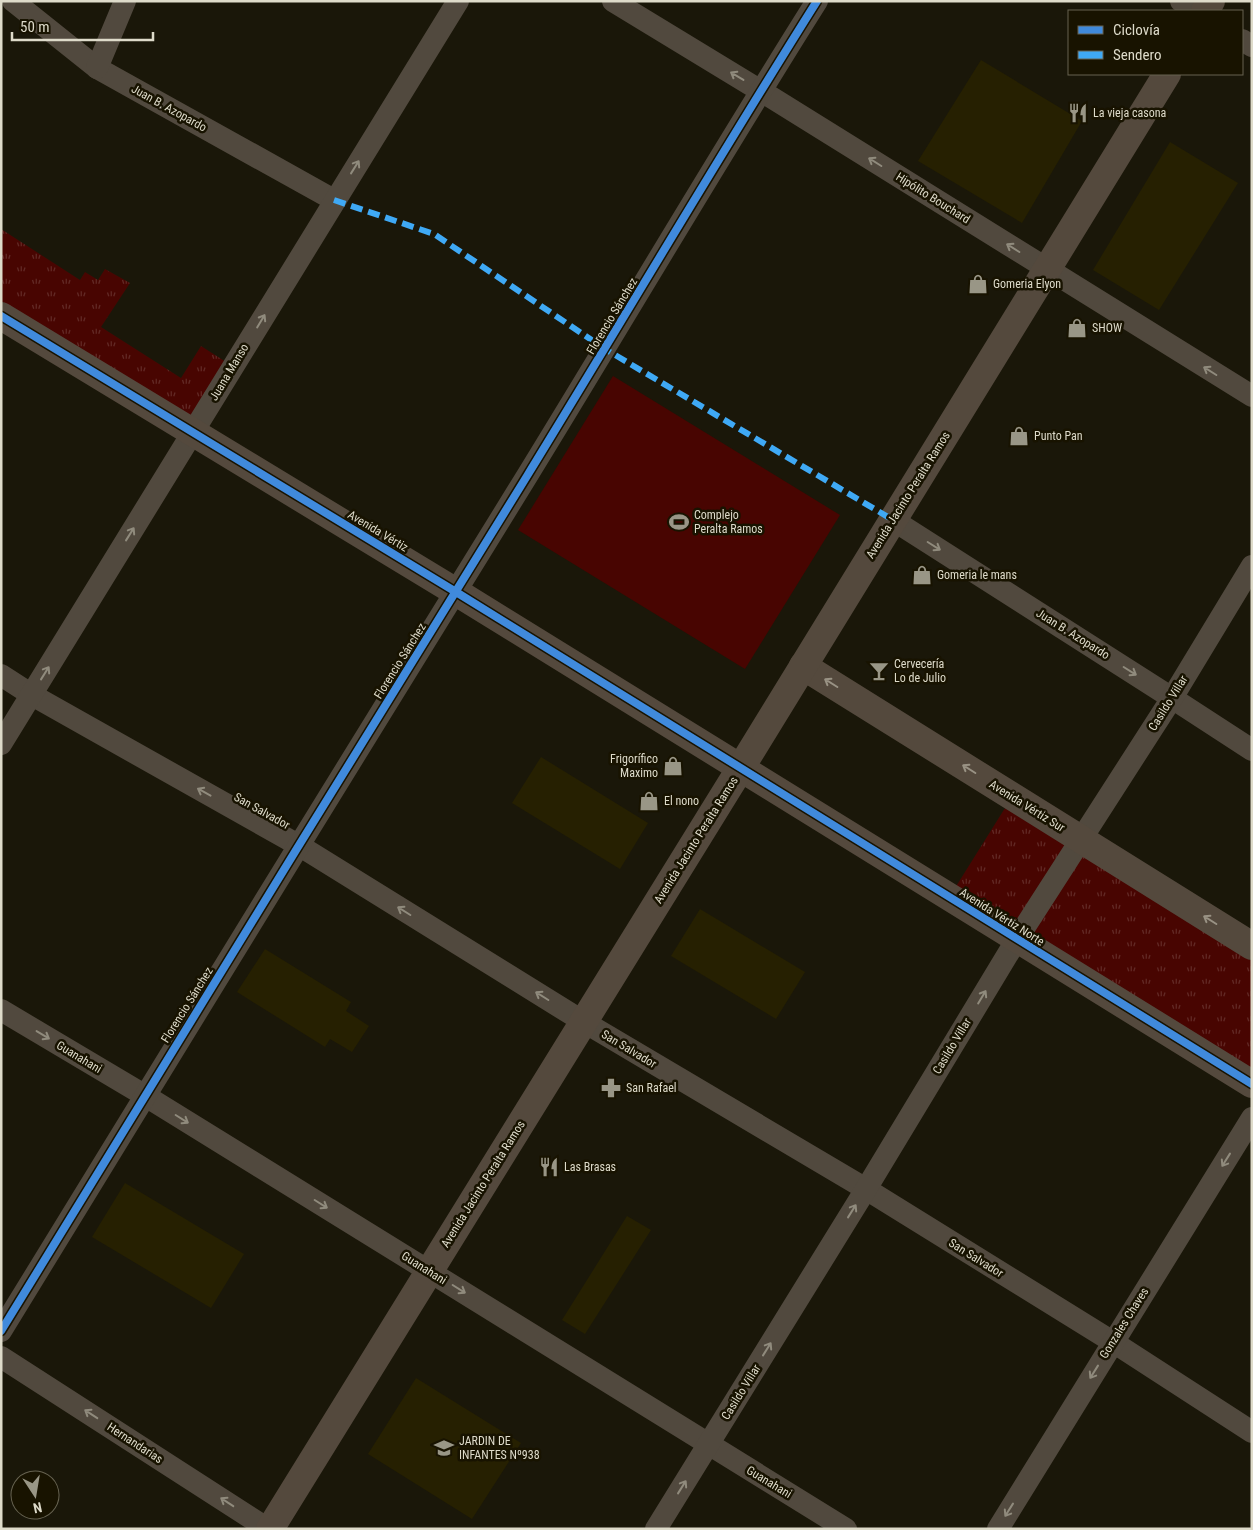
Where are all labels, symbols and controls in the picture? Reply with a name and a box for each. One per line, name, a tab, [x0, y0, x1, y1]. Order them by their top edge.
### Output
scale bar	[12, 10, 154, 42]
legend	[1068, 10, 1243, 75]
text: 50 m	[20, 18, 50, 36]
text: Ciclovía	[1113, 21, 1160, 39]
text: Sendero	[1113, 46, 1162, 64]
one-way arrow	[730, 71, 744, 82]
street label: Juan B. Azopardo	[129, 82, 209, 134]
restaurant icon: La vieja casona	[1067, 102, 1089, 124]
place label: La vieja casona	[1093, 106, 1167, 120]
one-way arrow	[868, 157, 882, 167]
one-way arrow	[350, 161, 360, 175]
street label: Hipólito Bouchard	[893, 170, 973, 226]
one-way arrow	[1006, 243, 1020, 253]
shop icon: Gomeria Elyon	[967, 273, 989, 295]
street label: Florencio Sánchez	[584, 275, 640, 357]
place label: Gomeria Elyon	[993, 277, 1061, 291]
one-way arrow	[256, 314, 266, 328]
shop icon: SHOW	[1066, 317, 1088, 339]
place label: SHOW	[1092, 321, 1122, 335]
street label: Juana Manso	[207, 341, 251, 403]
one-way arrow	[1204, 365, 1218, 375]
shop icon: Punto Pan	[1008, 425, 1030, 447]
street label: Avenida Jacinto Peralta Ramos	[863, 429, 953, 561]
place label: Punto Pan	[1034, 429, 1083, 443]
street label: Avenida Vértiz	[345, 508, 411, 554]
place label: Complejo Peralta Ramos	[694, 508, 763, 536]
sports icon: Complejo Peralta Ramos	[668, 511, 690, 533]
one-way arrow	[126, 528, 136, 542]
one-way arrow	[927, 542, 941, 552]
shop icon: Gomeria le mans	[911, 564, 933, 586]
place label: Gomeria le mans	[937, 568, 1017, 582]
street label: Juan B. Azopardo	[1034, 606, 1112, 662]
street label: Florencio Sánchez	[371, 621, 429, 701]
place label: Cervecería Lo de Julio	[894, 657, 946, 685]
bar icon: Cervecería Lo de Julio	[868, 660, 890, 682]
one-way arrow	[41, 666, 51, 680]
one-way arrow	[1123, 666, 1137, 676]
street label: Casildo Villar	[1145, 672, 1191, 733]
one-way arrow	[824, 678, 838, 688]
place label: Frigorífico Maximo	[610, 752, 658, 780]
shop icon: Frigorífico Maximo	[662, 755, 684, 777]
one-way arrow	[962, 764, 976, 774]
street label: Avenida Jacinto Peralta Ramos	[651, 774, 741, 906]
street label: Avenida Vértiz Sur	[987, 777, 1068, 835]
one-way arrow	[197, 787, 212, 797]
street label: San Salvador	[232, 790, 293, 832]
shop icon: El nono	[638, 790, 660, 812]
place label: El nono	[664, 794, 699, 808]
street label: Avenida Vértiz Norte	[957, 885, 1047, 949]
one-way arrow	[398, 905, 412, 915]
one-way arrow	[1204, 915, 1218, 925]
street label: Florencio Sánchez	[158, 965, 216, 1045]
one-way arrow	[977, 990, 987, 1004]
one-way arrow	[536, 991, 550, 1001]
street label: Casildo Villar	[930, 1015, 974, 1076]
street label: San Salvador	[599, 1027, 659, 1071]
one-way arrow	[36, 1031, 50, 1041]
street label: Guanahani	[54, 1038, 104, 1076]
pharmacy icon: San Rafael	[600, 1077, 622, 1099]
place label: San Rafael	[626, 1081, 677, 1095]
one-way arrow	[175, 1114, 189, 1124]
street label: Avenida Jacinto Peralta Ramos	[438, 1118, 528, 1250]
one-way arrow	[1221, 1152, 1231, 1166]
restaurant icon: Las Brasas	[538, 1156, 560, 1178]
place label: Las Brasas	[564, 1160, 616, 1174]
one-way arrow	[313, 1200, 327, 1210]
one-way arrow	[848, 1204, 858, 1218]
street label: San Salvador	[946, 1236, 1006, 1280]
street label: Guanahani	[399, 1249, 449, 1287]
one-way arrow	[452, 1284, 466, 1295]
street label: Gonzales Chaves	[1097, 1285, 1151, 1361]
one-way arrow	[762, 1342, 773, 1356]
street label: Casildo Villar	[718, 1361, 764, 1422]
one-way arrow	[1089, 1365, 1099, 1379]
one-way arrow	[84, 1409, 98, 1419]
street label: Hernandarias	[105, 1420, 165, 1466]
place label: JARDIN DE INFANTES Nº938	[459, 1434, 540, 1462]
school or university icon: JARDIN DE INFANTES Nº938	[433, 1437, 455, 1459]
street label: Guanahani	[744, 1463, 794, 1501]
north arrow	[10, 1470, 60, 1520]
one-way arrow	[677, 1481, 687, 1495]
one-way arrow	[221, 1497, 235, 1507]
text: N	[32, 1499, 44, 1516]
one-way arrow	[1003, 1503, 1013, 1517]

